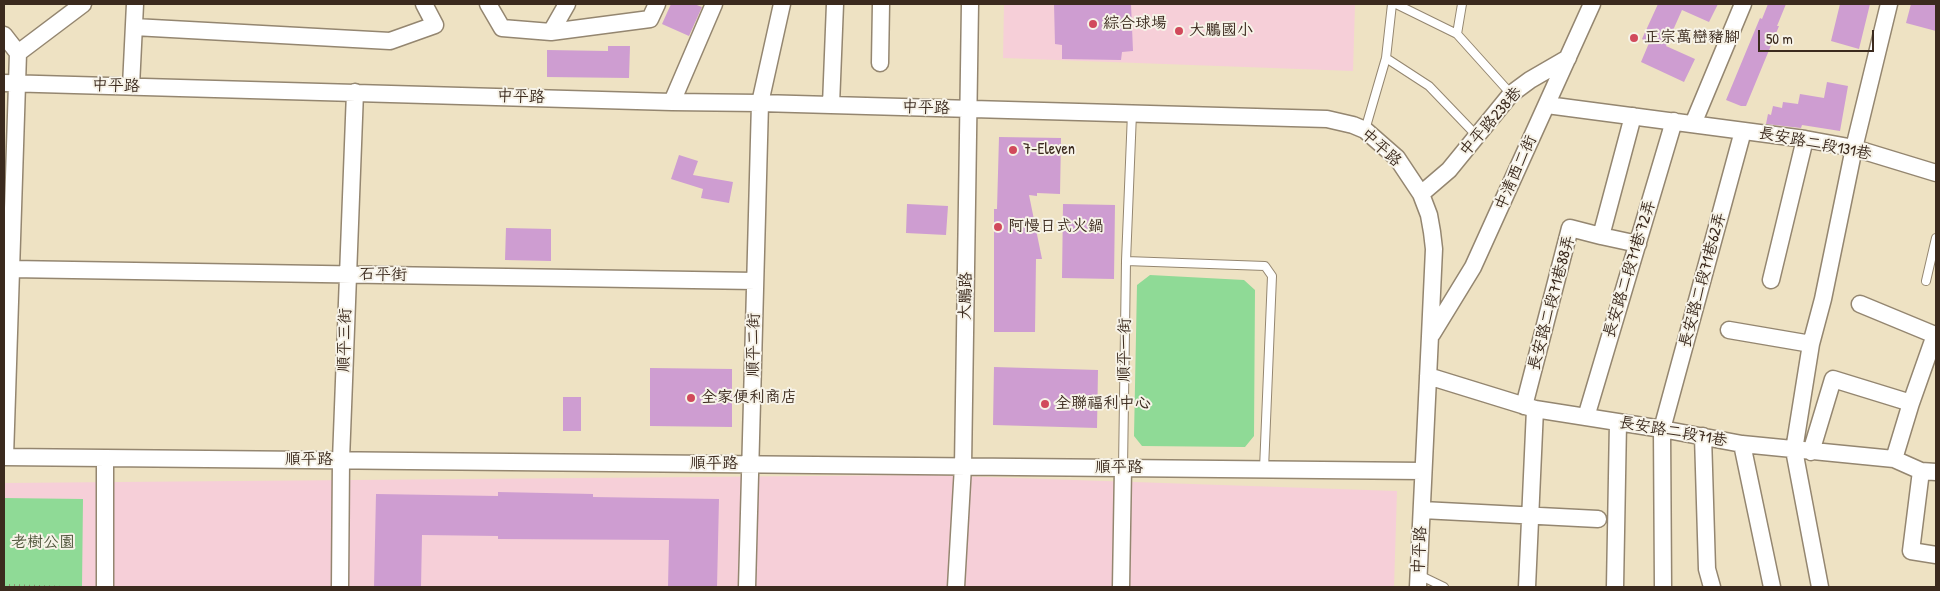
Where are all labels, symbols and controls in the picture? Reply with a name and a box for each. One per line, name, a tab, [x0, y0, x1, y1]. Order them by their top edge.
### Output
place label: 綜合球場	[1103, 14, 1167, 34]
marker: 綜合球場	[1087, 18, 1099, 30]
scale bar	[1760, 20, 1876, 52]
place label: 大鵬國小	[1189, 21, 1253, 41]
marker: 大鵬國小	[1173, 25, 1185, 37]
place label: 正宗萬巒豬腳	[1644, 28, 1740, 48]
text: 50 m	[1766, 28, 1793, 49]
marker: 正宗萬巒豬腳	[1628, 32, 1640, 44]
street label: 中平路	[92, 76, 140, 96]
street label: 中平路238巷	[1456, 83, 1526, 161]
street label: 中平路	[497, 87, 545, 107]
street label: 中平路	[902, 98, 950, 118]
street label: 長安路二段131巷	[1757, 124, 1873, 164]
street label: 中平路	[1357, 125, 1405, 171]
street label: 中清西二街	[1491, 133, 1541, 213]
place label: 7-Eleven	[1023, 140, 1075, 160]
marker: 7-Eleven	[1007, 144, 1019, 156]
street label: 長安路二段71巷˙72弄	[1600, 198, 1660, 340]
street label: 長安路二段71巷62弄	[1676, 210, 1730, 350]
place label: 阿慢日式火鍋	[1008, 217, 1104, 237]
marker: 阿慢日式火鍋	[992, 221, 1004, 233]
street label: 長安路二段71巷88弄	[1525, 233, 1579, 373]
street label: 石平街	[359, 265, 407, 285]
street label: 大鵬路	[956, 272, 976, 320]
street label: 順平三街	[334, 308, 356, 372]
street label: 順平二街	[744, 313, 764, 377]
street label: 順平一街	[1115, 318, 1135, 382]
place label: 全家便利商店	[701, 388, 797, 408]
marker: 全家便利商店	[685, 392, 697, 404]
place label: 全聯福利中心	[1055, 394, 1151, 414]
marker: 全聯福利中心	[1039, 398, 1051, 410]
street label: 長安路二段71巷	[1617, 413, 1729, 451]
street label: 順平路	[285, 450, 333, 470]
street label: 順平路	[690, 454, 738, 474]
street label: 順平路	[1095, 458, 1143, 478]
street label: 中平路	[1409, 526, 1431, 574]
park label: 老樹公園	[11, 533, 75, 553]

